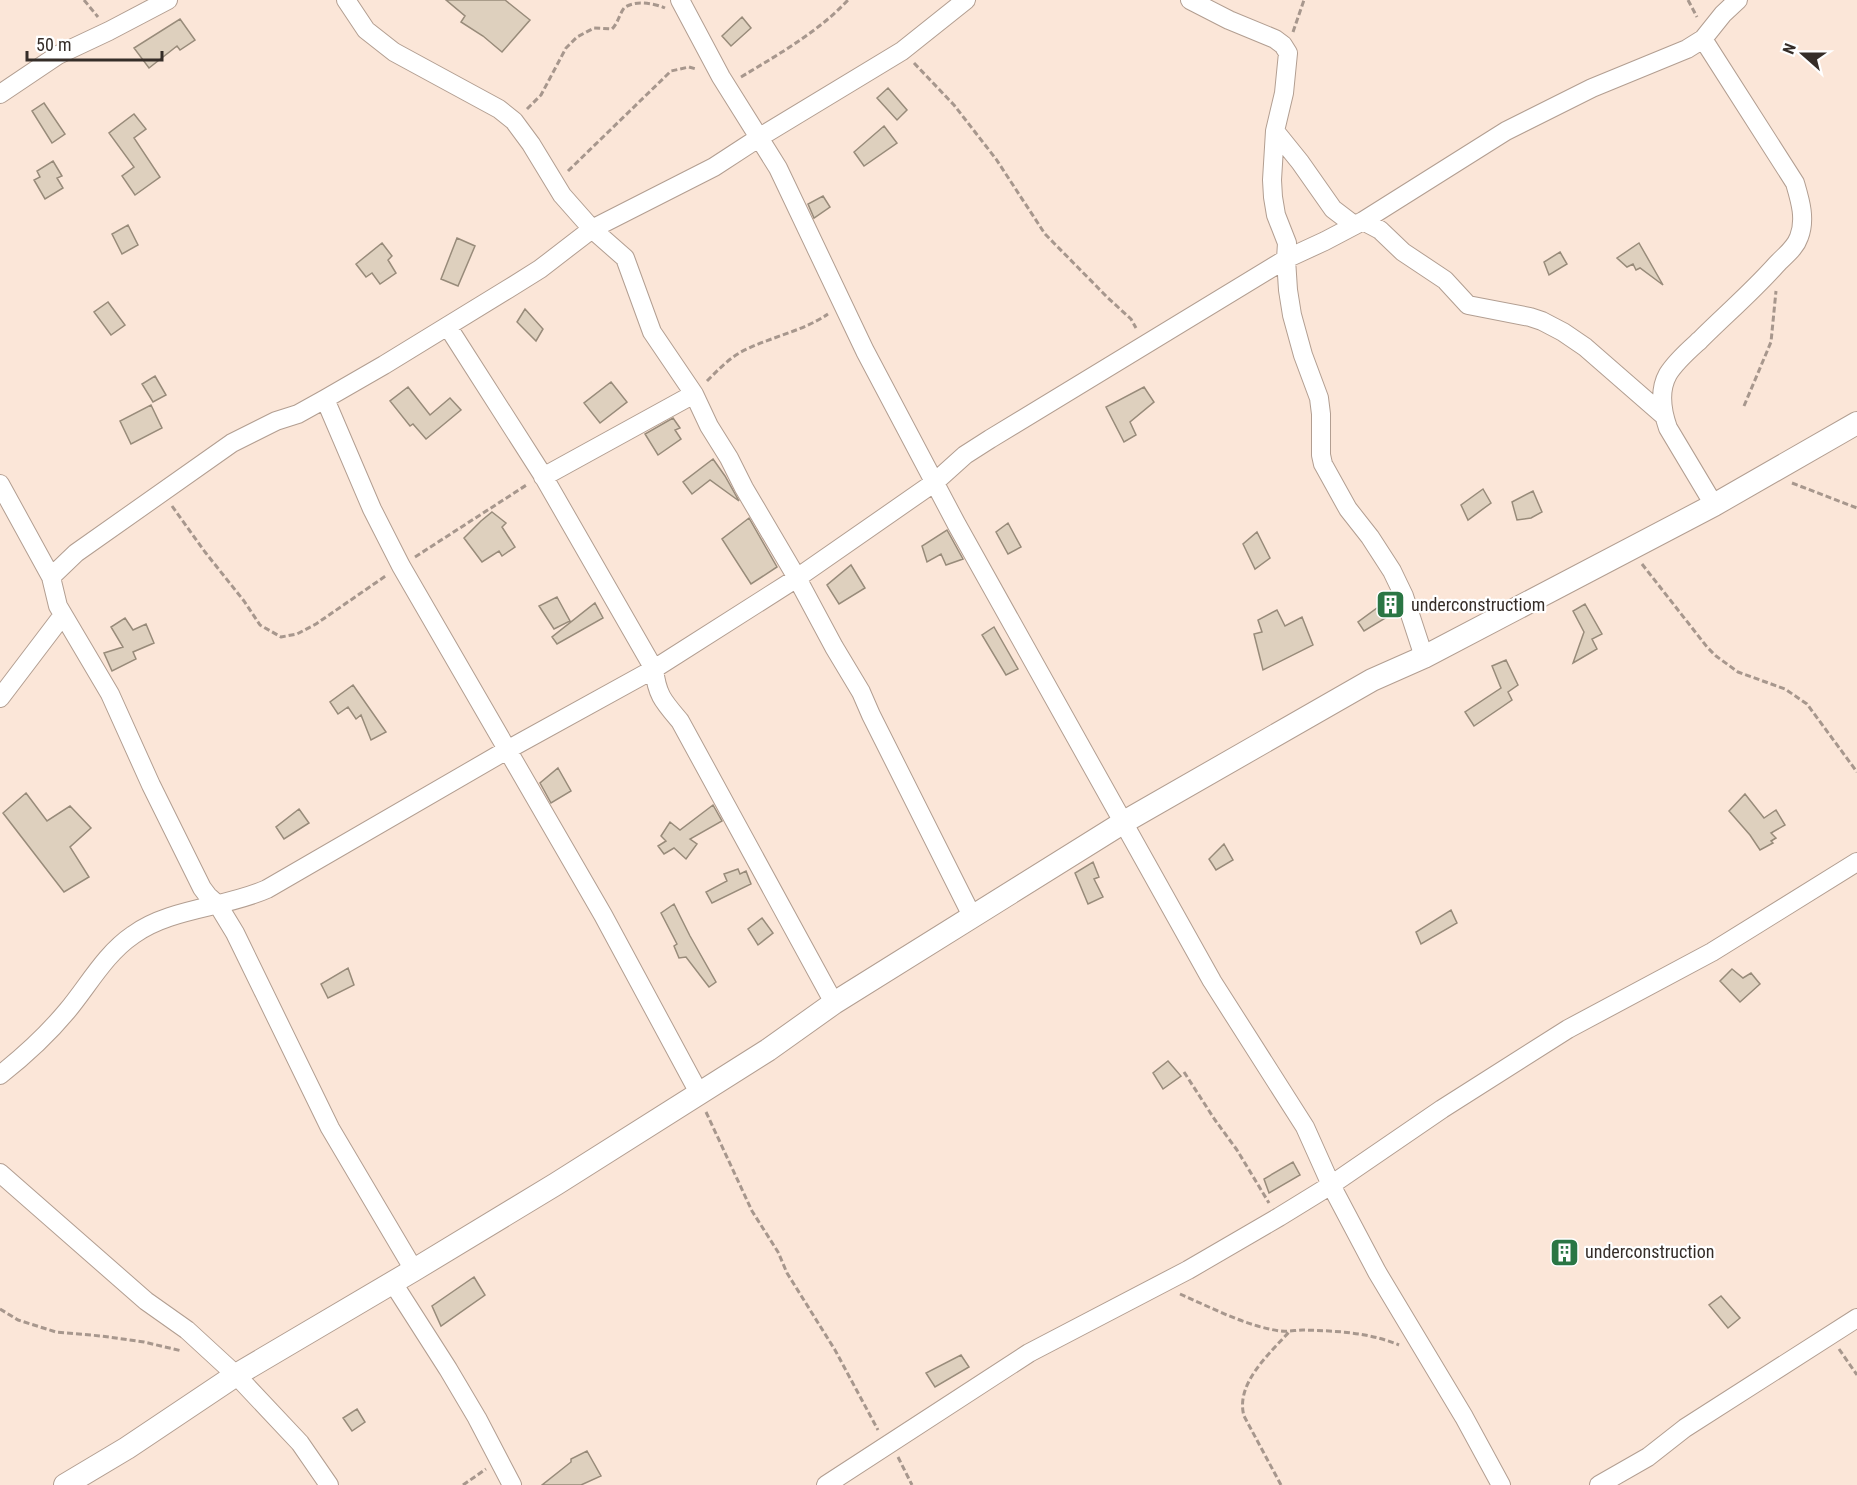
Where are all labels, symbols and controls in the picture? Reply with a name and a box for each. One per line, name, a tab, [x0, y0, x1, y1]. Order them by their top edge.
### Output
scale bar	[27, 24, 162, 62]
north arrow	[1773, 24, 1833, 84]
text: 50 m	[36, 34, 71, 55]
text: N	[1779, 41, 1800, 57]
building icon: underconstructiom	[1374, 589, 1406, 621]
place label: underconstructiom	[1411, 594, 1545, 615]
building icon: underconstruction	[1548, 1236, 1580, 1268]
place label: underconstruction	[1585, 1241, 1714, 1262]

